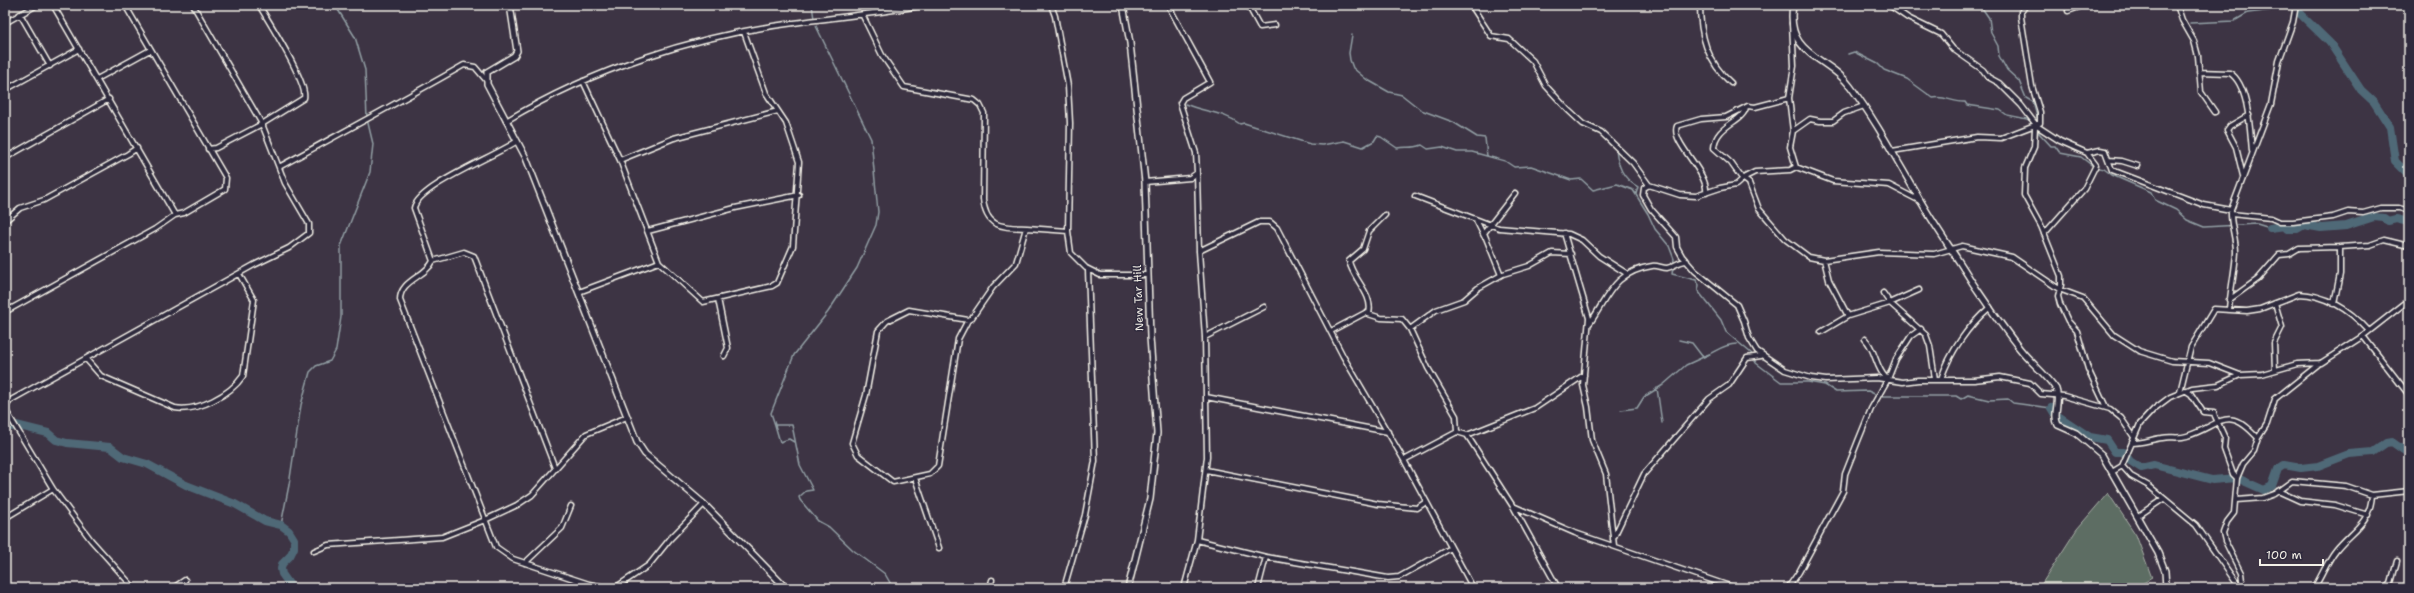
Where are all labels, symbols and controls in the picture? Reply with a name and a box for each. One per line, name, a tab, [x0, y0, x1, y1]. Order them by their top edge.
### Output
street label: New Tar Hill	[1130, 264, 1147, 331]
scale bar	[2260, 541, 2323, 567]
text: 100 m	[2266, 547, 2302, 563]

